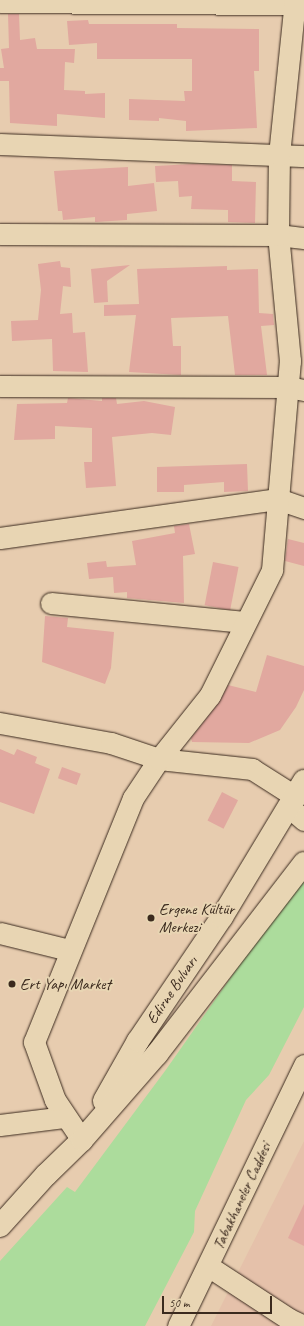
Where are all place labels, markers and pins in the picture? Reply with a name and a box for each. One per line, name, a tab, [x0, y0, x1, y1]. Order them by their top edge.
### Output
place label: Ergene Kültür Merkezi	[159, 899, 234, 937]
marker: Ergene Kültür Merkezi	[146, 913, 156, 923]
place label: Ert Yapı Market	[20, 974, 111, 994]
marker: Ert Yapı Market	[7, 979, 17, 989]

